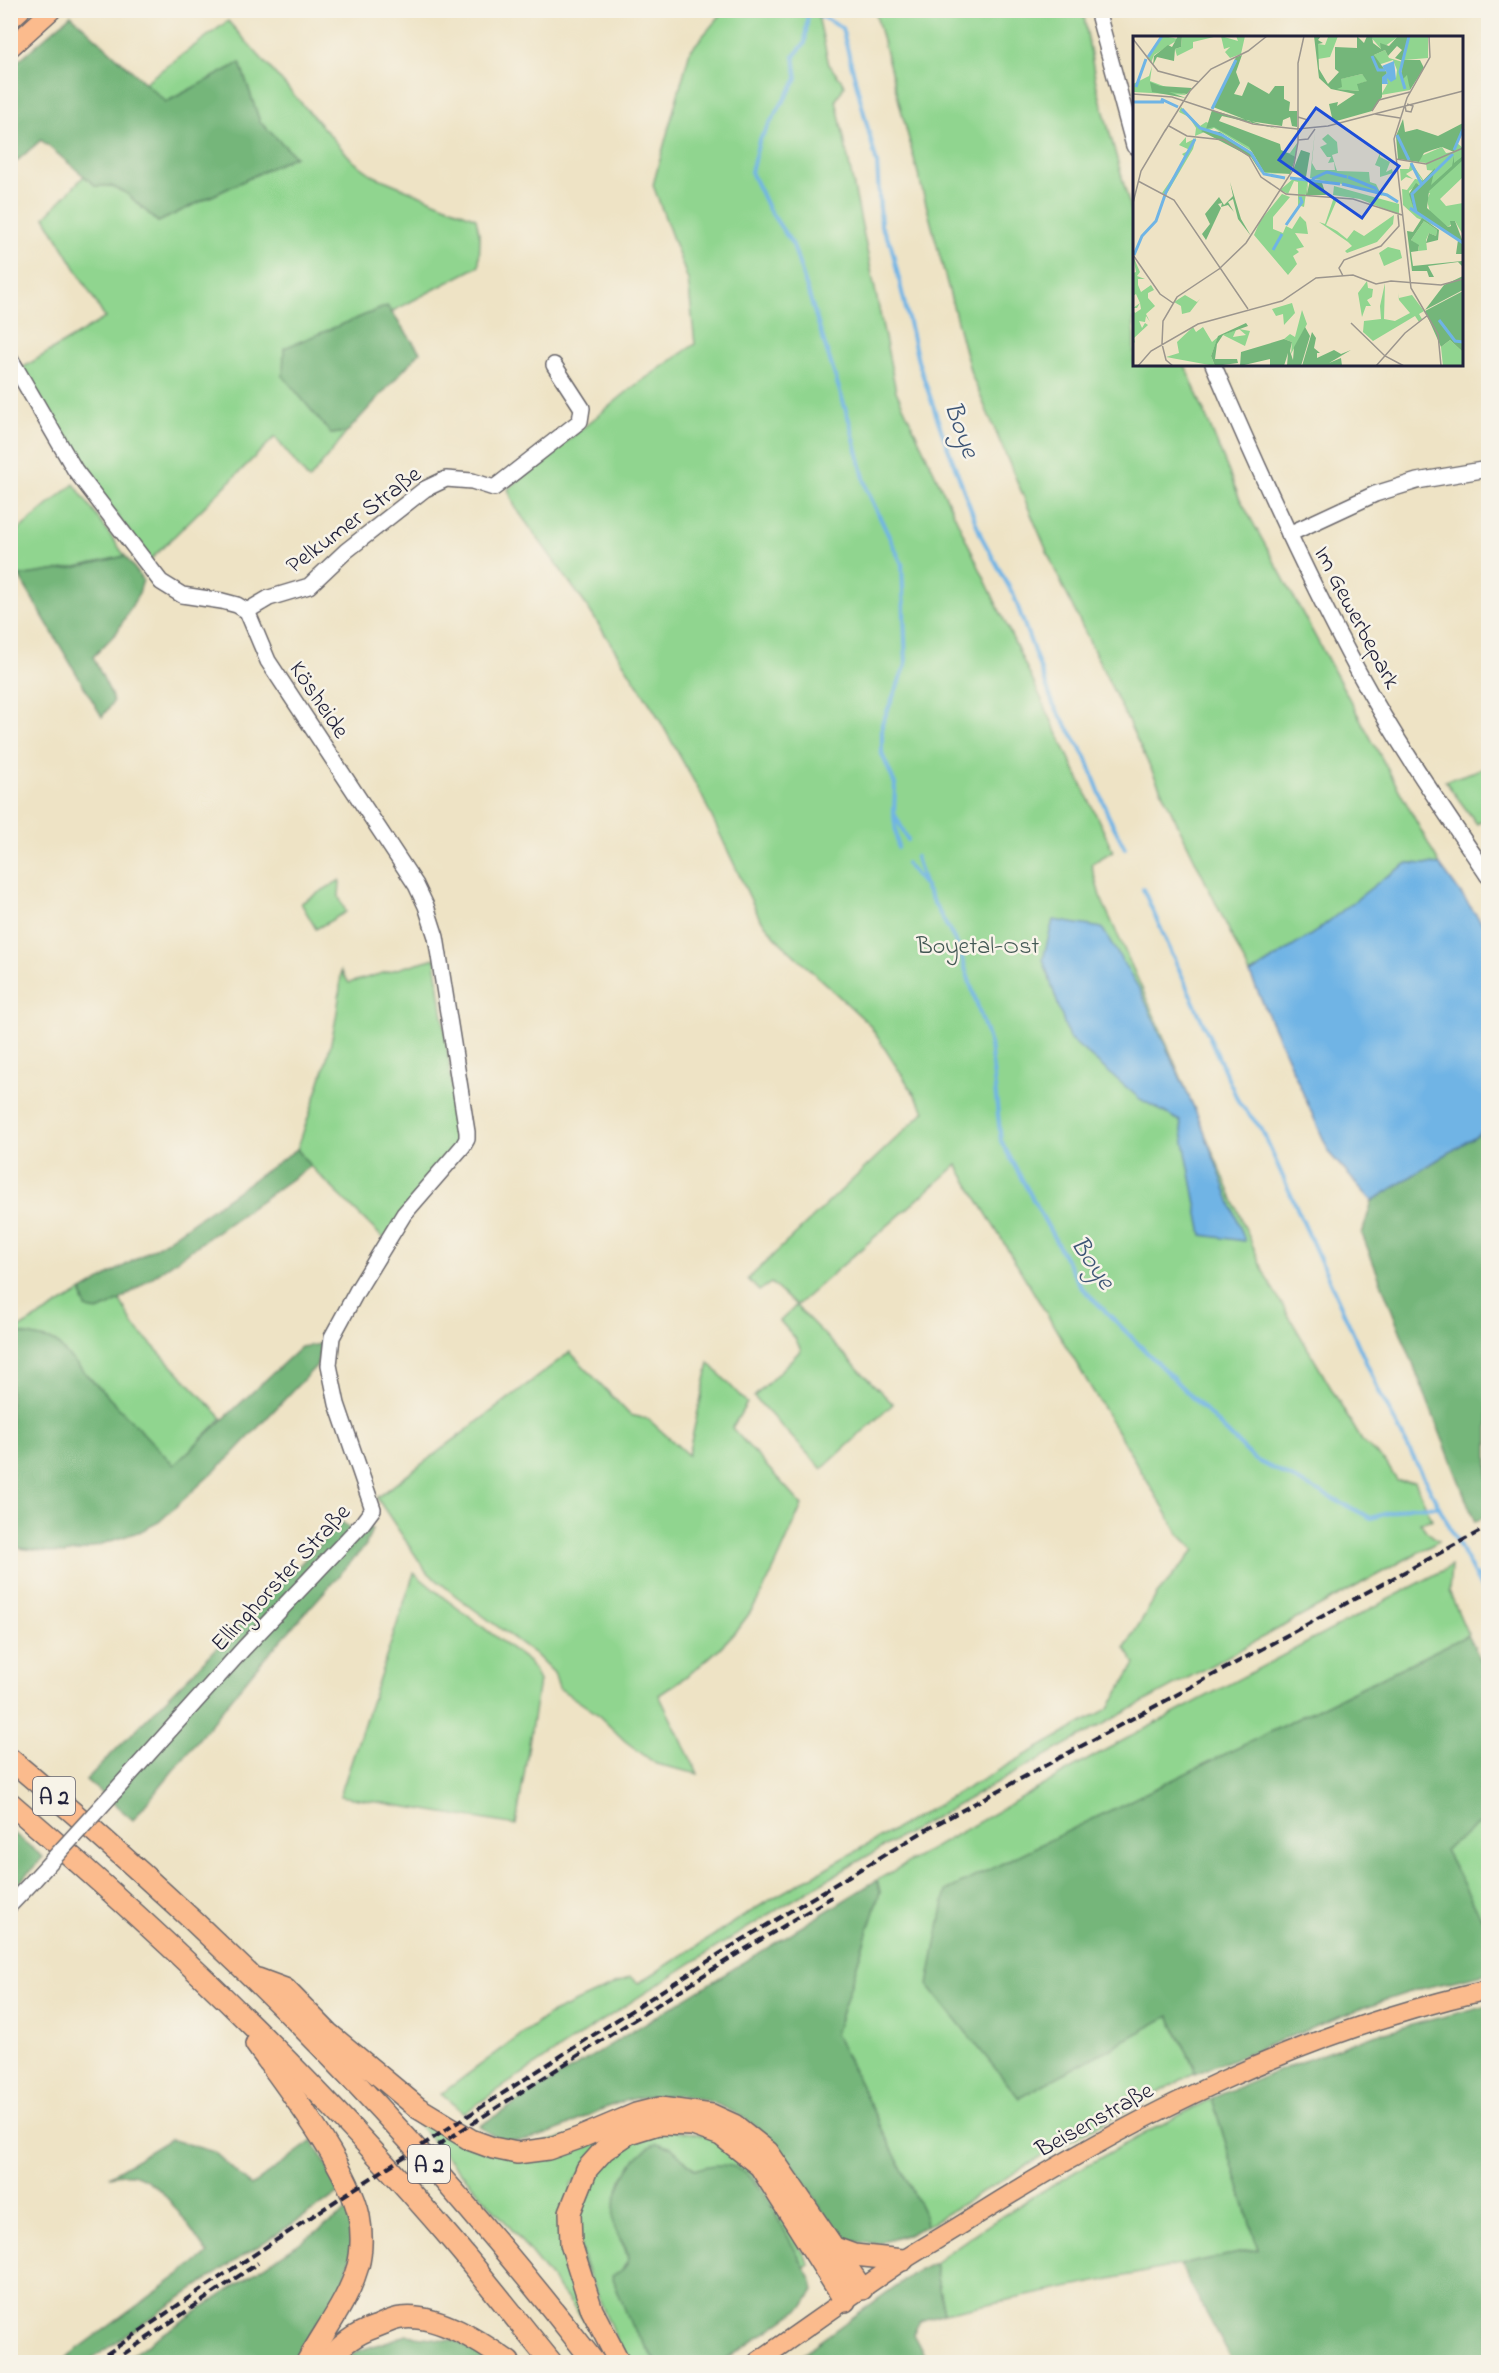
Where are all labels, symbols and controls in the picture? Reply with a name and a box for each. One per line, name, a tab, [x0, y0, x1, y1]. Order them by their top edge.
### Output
inset map	[1133, 36, 1463, 366]
water label: Boye	[933, 397, 988, 465]
street label: Pelkumer Straße	[280, 458, 430, 584]
street label: Im Gewerbepark	[1303, 540, 1408, 696]
street label: Kösheide	[279, 655, 357, 746]
park label: Boyetal-Ost	[916, 930, 1039, 966]
water label: Boye	[1060, 1229, 1124, 1299]
street label: Ellinghorster Straße	[204, 1497, 360, 1661]
road number: A 2	[33, 1777, 75, 1815]
street label: Beisenstraße	[1029, 2074, 1161, 2168]
road number: A 2	[408, 2145, 450, 2183]

